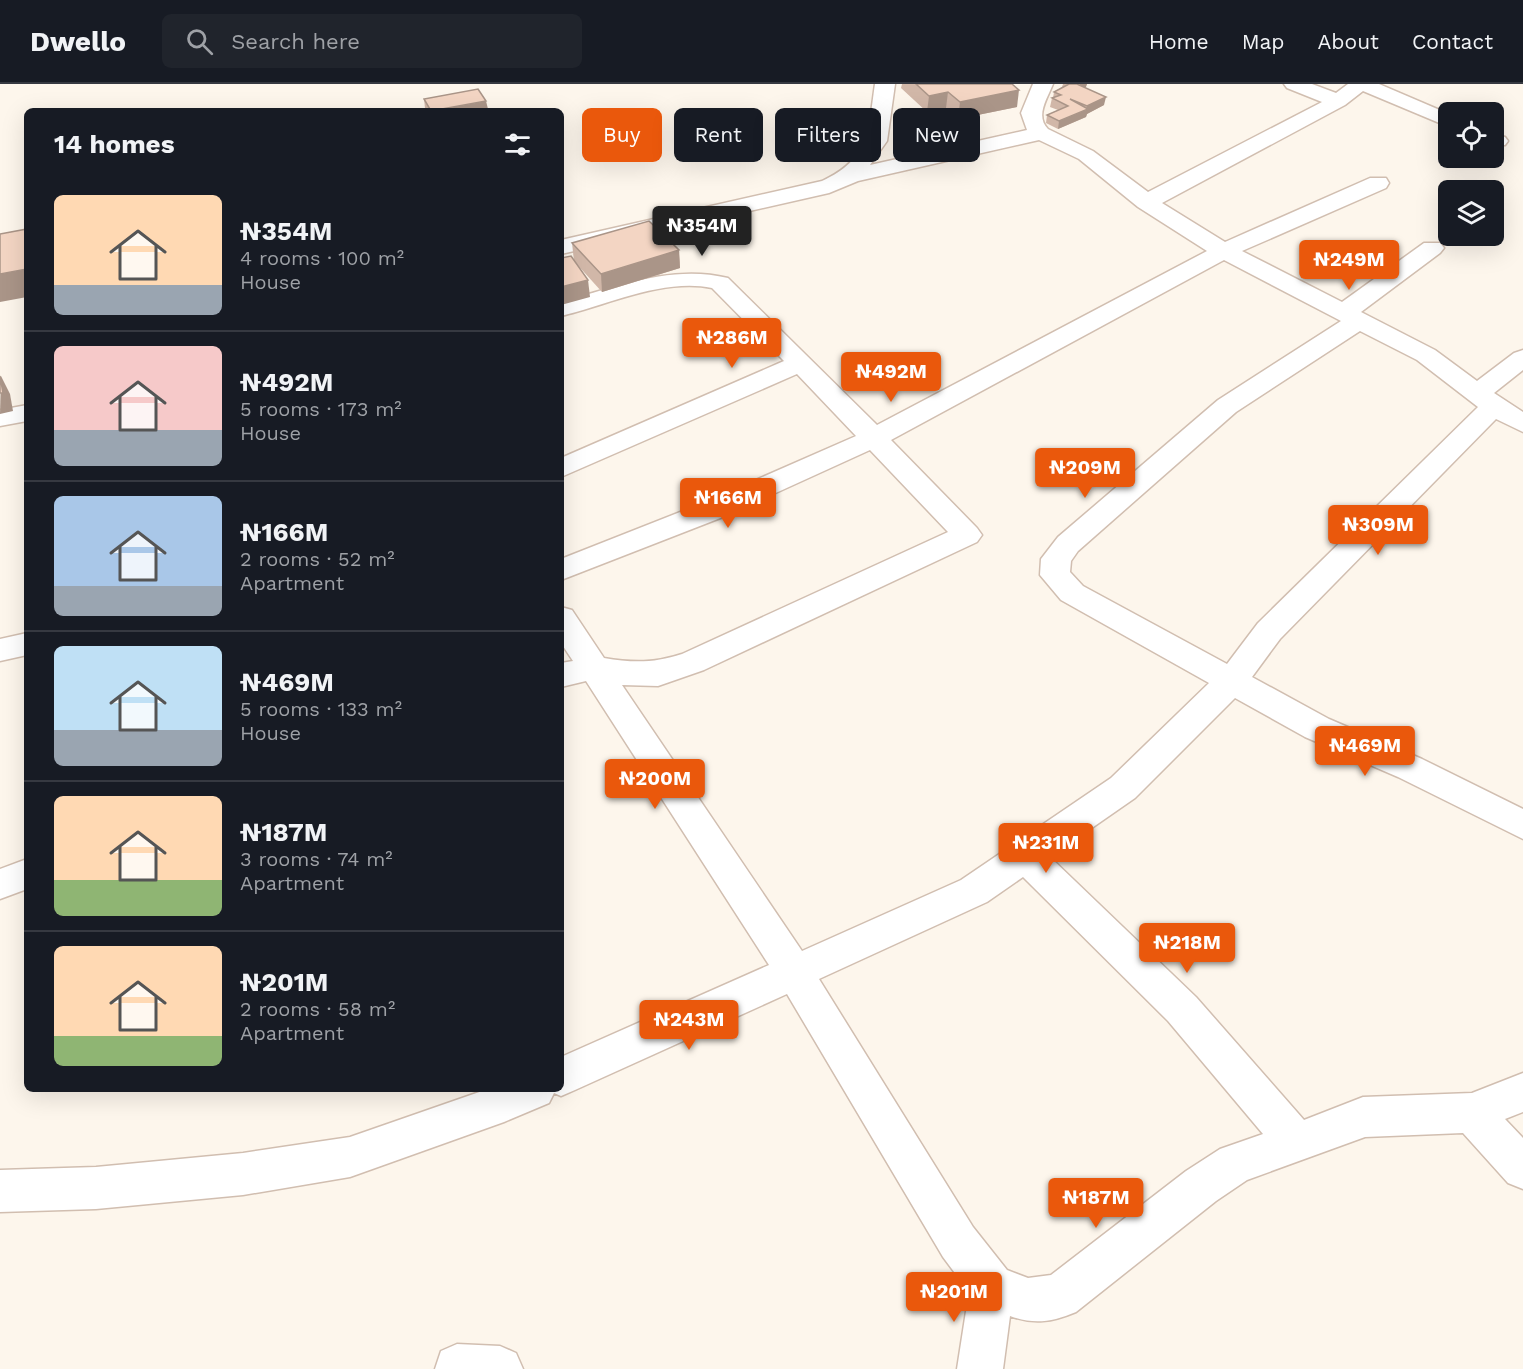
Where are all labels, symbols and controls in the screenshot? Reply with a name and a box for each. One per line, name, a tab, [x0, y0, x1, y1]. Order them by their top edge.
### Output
search box	[162, 14, 582, 68]
text: Dwello	[30, 25, 126, 58]
icon: search	[183, 25, 216, 58]
text: Search here	[231, 29, 360, 54]
text: Home	[1149, 29, 1209, 54]
text: Map	[1242, 29, 1285, 54]
text: About	[1318, 29, 1379, 54]
text: Contact	[1412, 29, 1493, 54]
map controls	[1438, 102, 1504, 246]
button: locate	[1438, 102, 1504, 168]
chip: Buy	[582, 108, 662, 162]
chip: Rent	[674, 108, 763, 162]
chip: Filters	[775, 108, 881, 162]
chip: New	[893, 108, 980, 162]
icon: filters	[501, 128, 534, 161]
text: 14 homes	[54, 129, 175, 159]
button: layers	[1438, 180, 1504, 246]
pin: ₦354M	[660, 206, 744, 257]
text: ₦354M	[666, 213, 738, 237]
text: ₦354M	[240, 216, 332, 246]
icon: home	[102, 219, 174, 291]
pin: ₦249M	[1307, 240, 1391, 291]
text: 4 rooms · 100 m²	[240, 246, 404, 270]
text: ₦249M	[1313, 247, 1385, 271]
text: House	[240, 270, 301, 294]
pin: ₦286M	[690, 318, 774, 369]
text: ₦286M	[696, 325, 768, 349]
pin: ₦492M	[849, 352, 933, 403]
text: ₦492M	[855, 359, 927, 383]
text: ₦492M	[240, 367, 333, 397]
icon: home	[102, 370, 174, 442]
text: 5 rooms · 173 m²	[240, 397, 402, 421]
text: House	[240, 421, 301, 445]
pin: ₦209M	[1043, 448, 1127, 499]
text: ₦209M	[1049, 455, 1121, 479]
pin: ₦166M	[686, 478, 770, 529]
text: ₦166M	[694, 485, 762, 509]
pin: ₦309M	[1336, 505, 1420, 556]
text: ₦309M	[1342, 512, 1414, 536]
text: ₦166M	[240, 517, 328, 547]
icon: home	[102, 520, 174, 592]
text: 2 rooms · 52 m²	[240, 547, 395, 571]
text: Apartment	[240, 571, 344, 595]
text: ₦469M	[240, 667, 334, 697]
icon: home	[102, 670, 174, 742]
text: 5 rooms · 133 m²	[240, 697, 402, 721]
text: House	[240, 721, 301, 745]
pin: ₦469M	[1323, 726, 1407, 777]
text: ₦469M	[1329, 733, 1401, 757]
pin: ₦200M	[613, 759, 697, 810]
text: ₦200M	[619, 766, 691, 790]
text: ₦187M	[240, 817, 328, 847]
icon: home	[102, 820, 174, 892]
pin: ₦231M	[1004, 823, 1088, 874]
text: ₦231M	[1012, 830, 1080, 854]
text: 3 rooms · 74 m²	[240, 847, 393, 871]
text: Apartment	[240, 871, 344, 895]
pin: ₦218M	[1145, 923, 1229, 974]
text: ₦218M	[1153, 930, 1221, 954]
text: ₦201M	[240, 967, 329, 997]
icon: home	[102, 970, 174, 1042]
text: 2 rooms · 58 m²	[240, 997, 395, 1021]
pin: ₦243M	[647, 1000, 731, 1051]
text: ₦243M	[653, 1007, 725, 1031]
text: Apartment	[240, 1021, 344, 1045]
pin: ₦187M	[1054, 1178, 1138, 1229]
text: ₦187M	[1062, 1185, 1130, 1209]
pin: ₦201M	[912, 1272, 996, 1323]
text: ₦201M	[920, 1279, 988, 1303]

